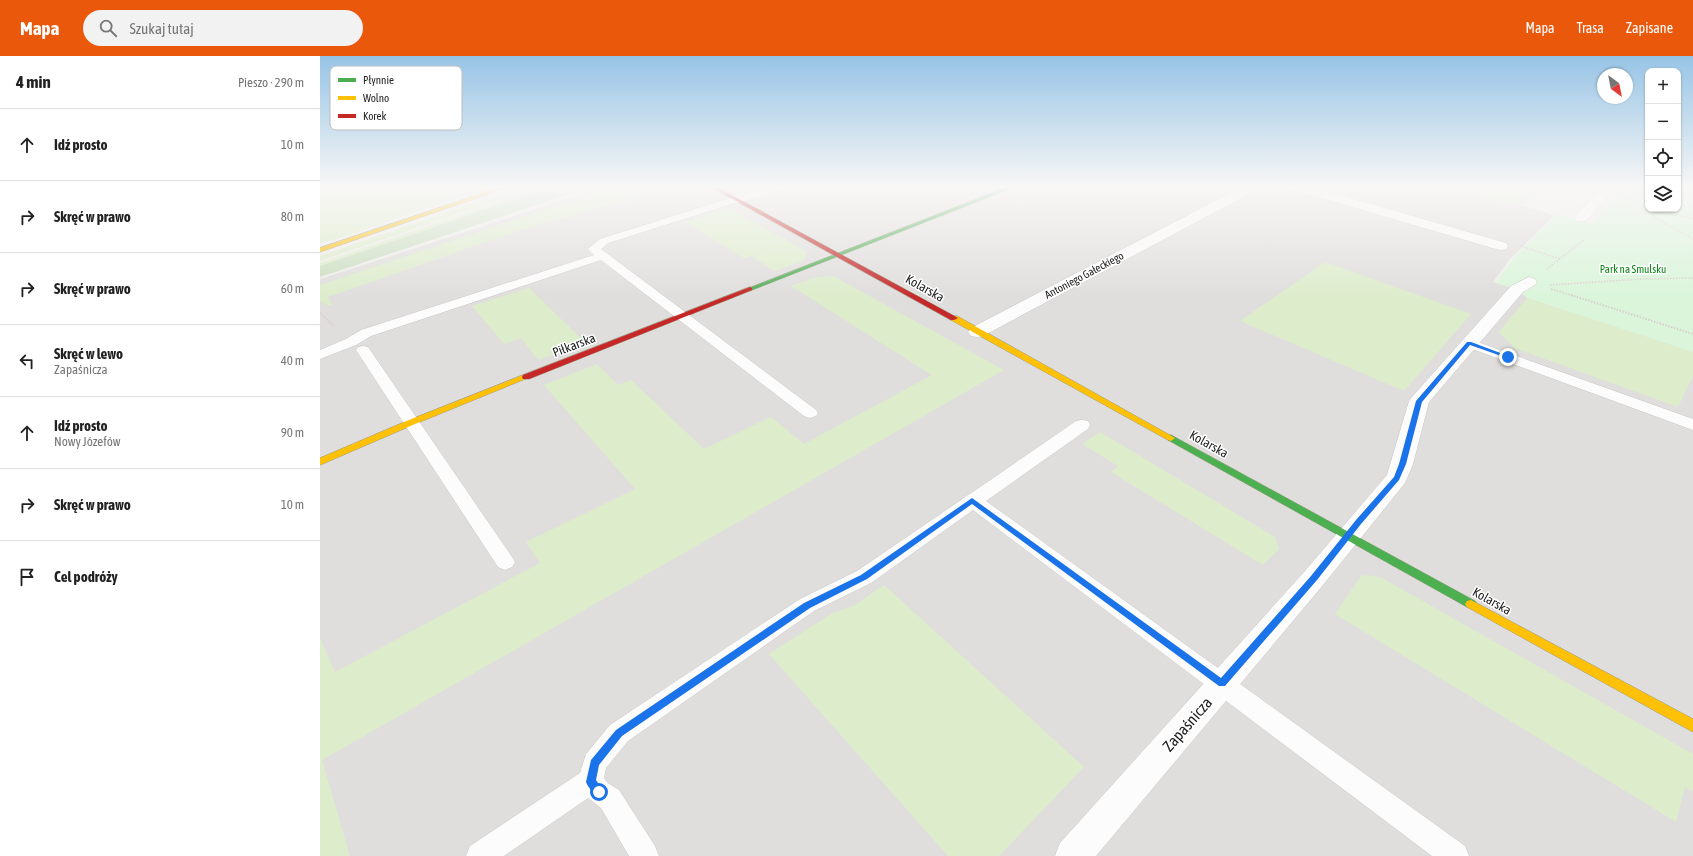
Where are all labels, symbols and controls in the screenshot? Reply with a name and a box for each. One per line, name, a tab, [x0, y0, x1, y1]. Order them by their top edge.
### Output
search box	[83, 10, 363, 46]
text: Mapa	[20, 17, 59, 39]
icon: search	[97, 17, 119, 39]
text: Szukaj tutaj	[129, 20, 194, 37]
text: Mapa	[1526, 20, 1555, 36]
text: Trasa	[1577, 20, 1604, 36]
text: Zapisane	[1626, 20, 1673, 36]
legend	[330, 66, 462, 130]
north arrow	[1597, 68, 1633, 104]
map controls	[1645, 68, 1681, 212]
button: +	[1645, 68, 1681, 104]
text: 4 min	[16, 72, 51, 92]
text: Płynnie	[363, 74, 394, 86]
text: Pieszo · 290 m	[238, 75, 304, 90]
text: Wolno	[363, 92, 389, 104]
button: −	[1645, 104, 1681, 140]
text: Korek	[363, 110, 387, 122]
icon: ahead	[16, 134, 38, 156]
text: Idź prosto	[54, 136, 108, 153]
text: 10 m	[281, 137, 304, 152]
button: locate	[1645, 140, 1681, 176]
button: layers	[1645, 176, 1681, 212]
icon: right	[16, 206, 38, 228]
text: Skręć w prawo	[54, 208, 131, 225]
text: 80 m	[281, 209, 304, 224]
street label: Antoniego Gałeckiego	[1043, 249, 1125, 301]
park label: Park na Smulsku	[1600, 263, 1666, 275]
street label: Kolarska	[903, 271, 947, 305]
icon: right	[16, 278, 38, 300]
text: Skręć w prawo	[54, 280, 131, 297]
text: 60 m	[281, 281, 304, 296]
street label: Piłkarska	[551, 330, 597, 360]
text: Skręć w lewo	[54, 345, 123, 362]
route end	[1499, 348, 1517, 366]
icon: left	[16, 350, 38, 372]
text: 40 m	[281, 353, 304, 368]
text: Zapaśnicza	[54, 362, 108, 377]
text: Idź prosto	[54, 417, 108, 434]
icon: ahead	[16, 422, 38, 444]
text: 90 m	[281, 425, 304, 440]
street label: Kolarska	[1187, 427, 1231, 461]
text: Nowy Józefów	[54, 434, 120, 449]
icon: right	[16, 494, 38, 516]
text: Skręć w prawo	[54, 496, 131, 513]
text: 10 m	[281, 497, 304, 512]
icon: arrive	[16, 566, 38, 588]
text: Cel podróży	[54, 568, 118, 585]
street label: Kolarska	[1470, 584, 1514, 618]
street label: Zapaśnicza	[1159, 693, 1216, 755]
route start	[590, 783, 608, 801]

